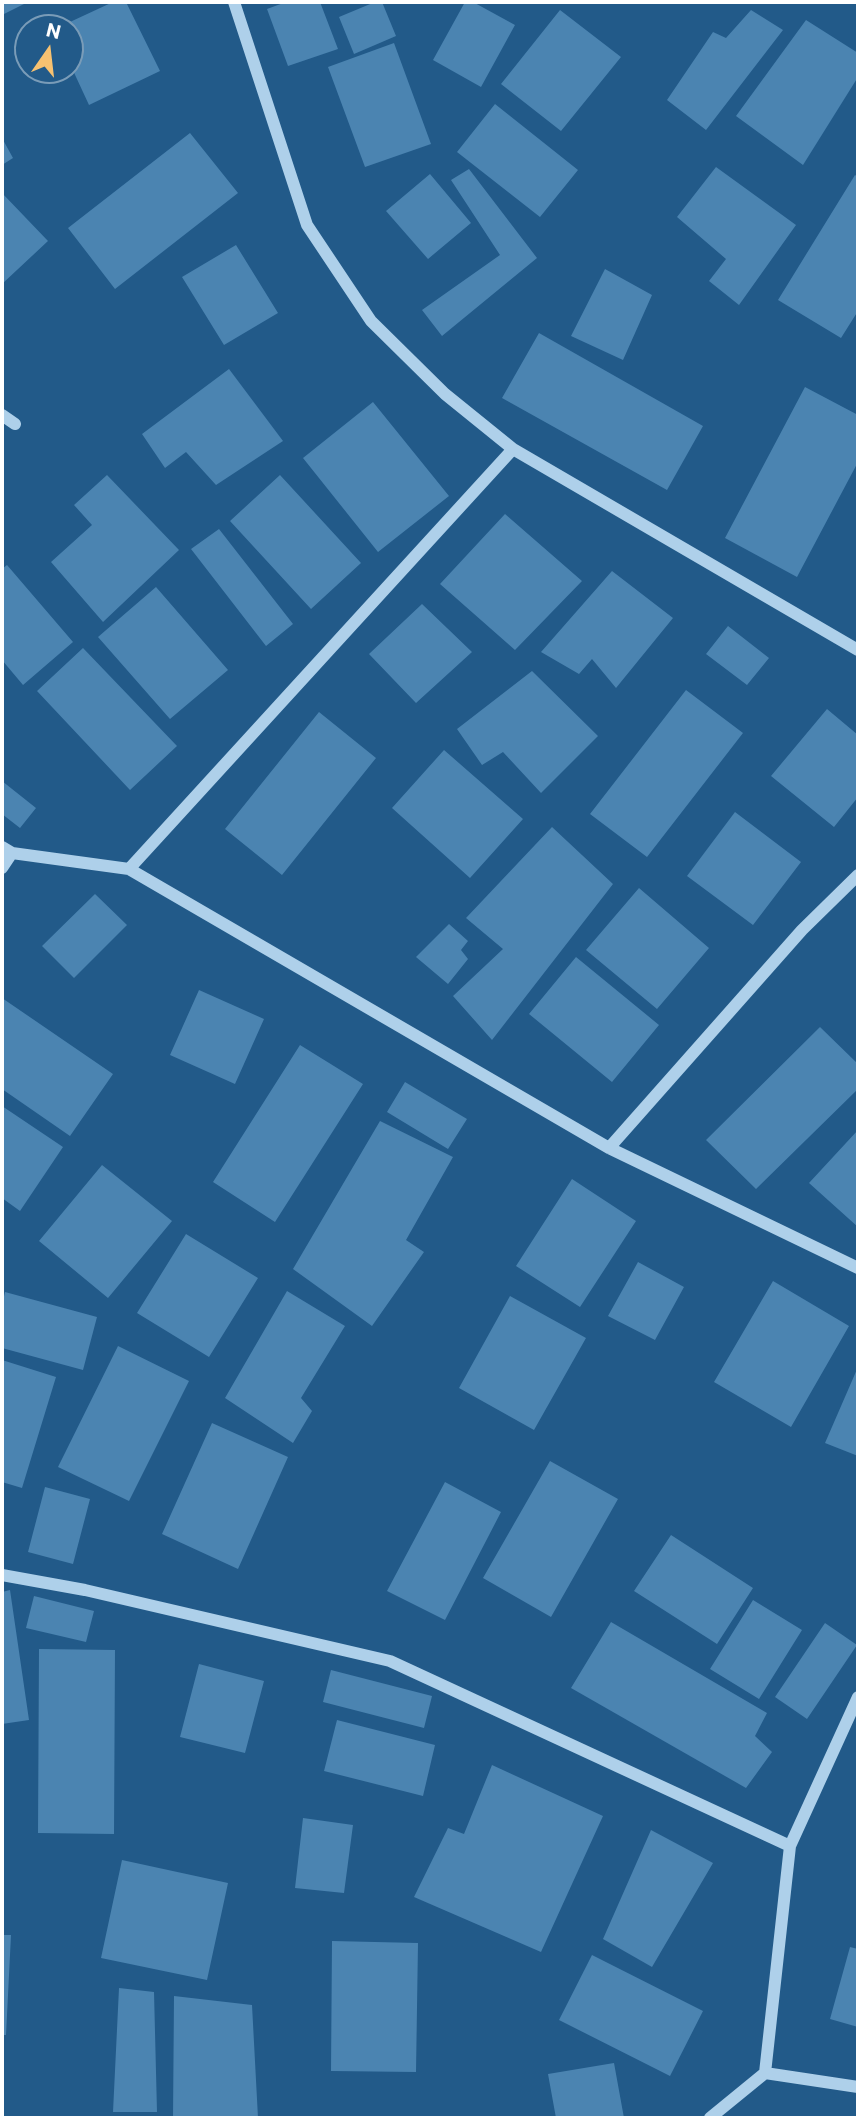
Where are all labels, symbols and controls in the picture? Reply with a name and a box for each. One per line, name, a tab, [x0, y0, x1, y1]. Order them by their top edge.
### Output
north arrow	[14, 14, 84, 84]
text: N	[44, 17, 63, 43]

